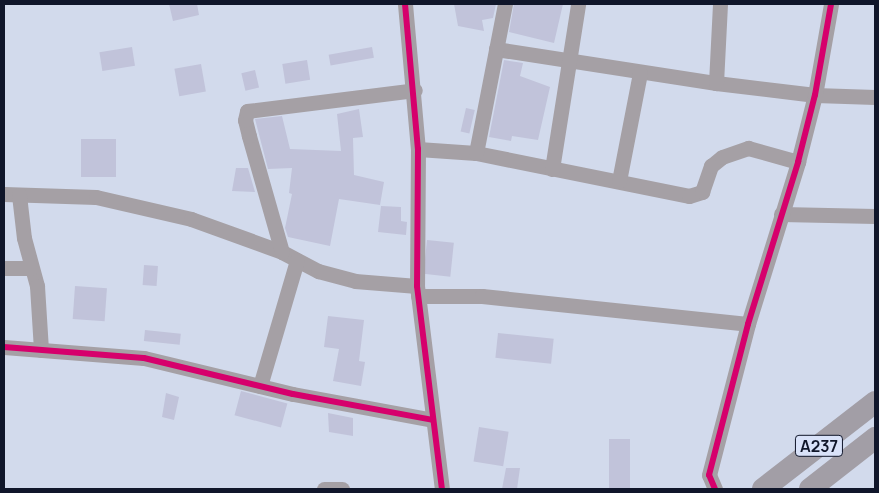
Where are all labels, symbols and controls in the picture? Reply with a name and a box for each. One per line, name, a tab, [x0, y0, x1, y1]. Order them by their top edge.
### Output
road number: A237	[794, 432, 844, 460]

